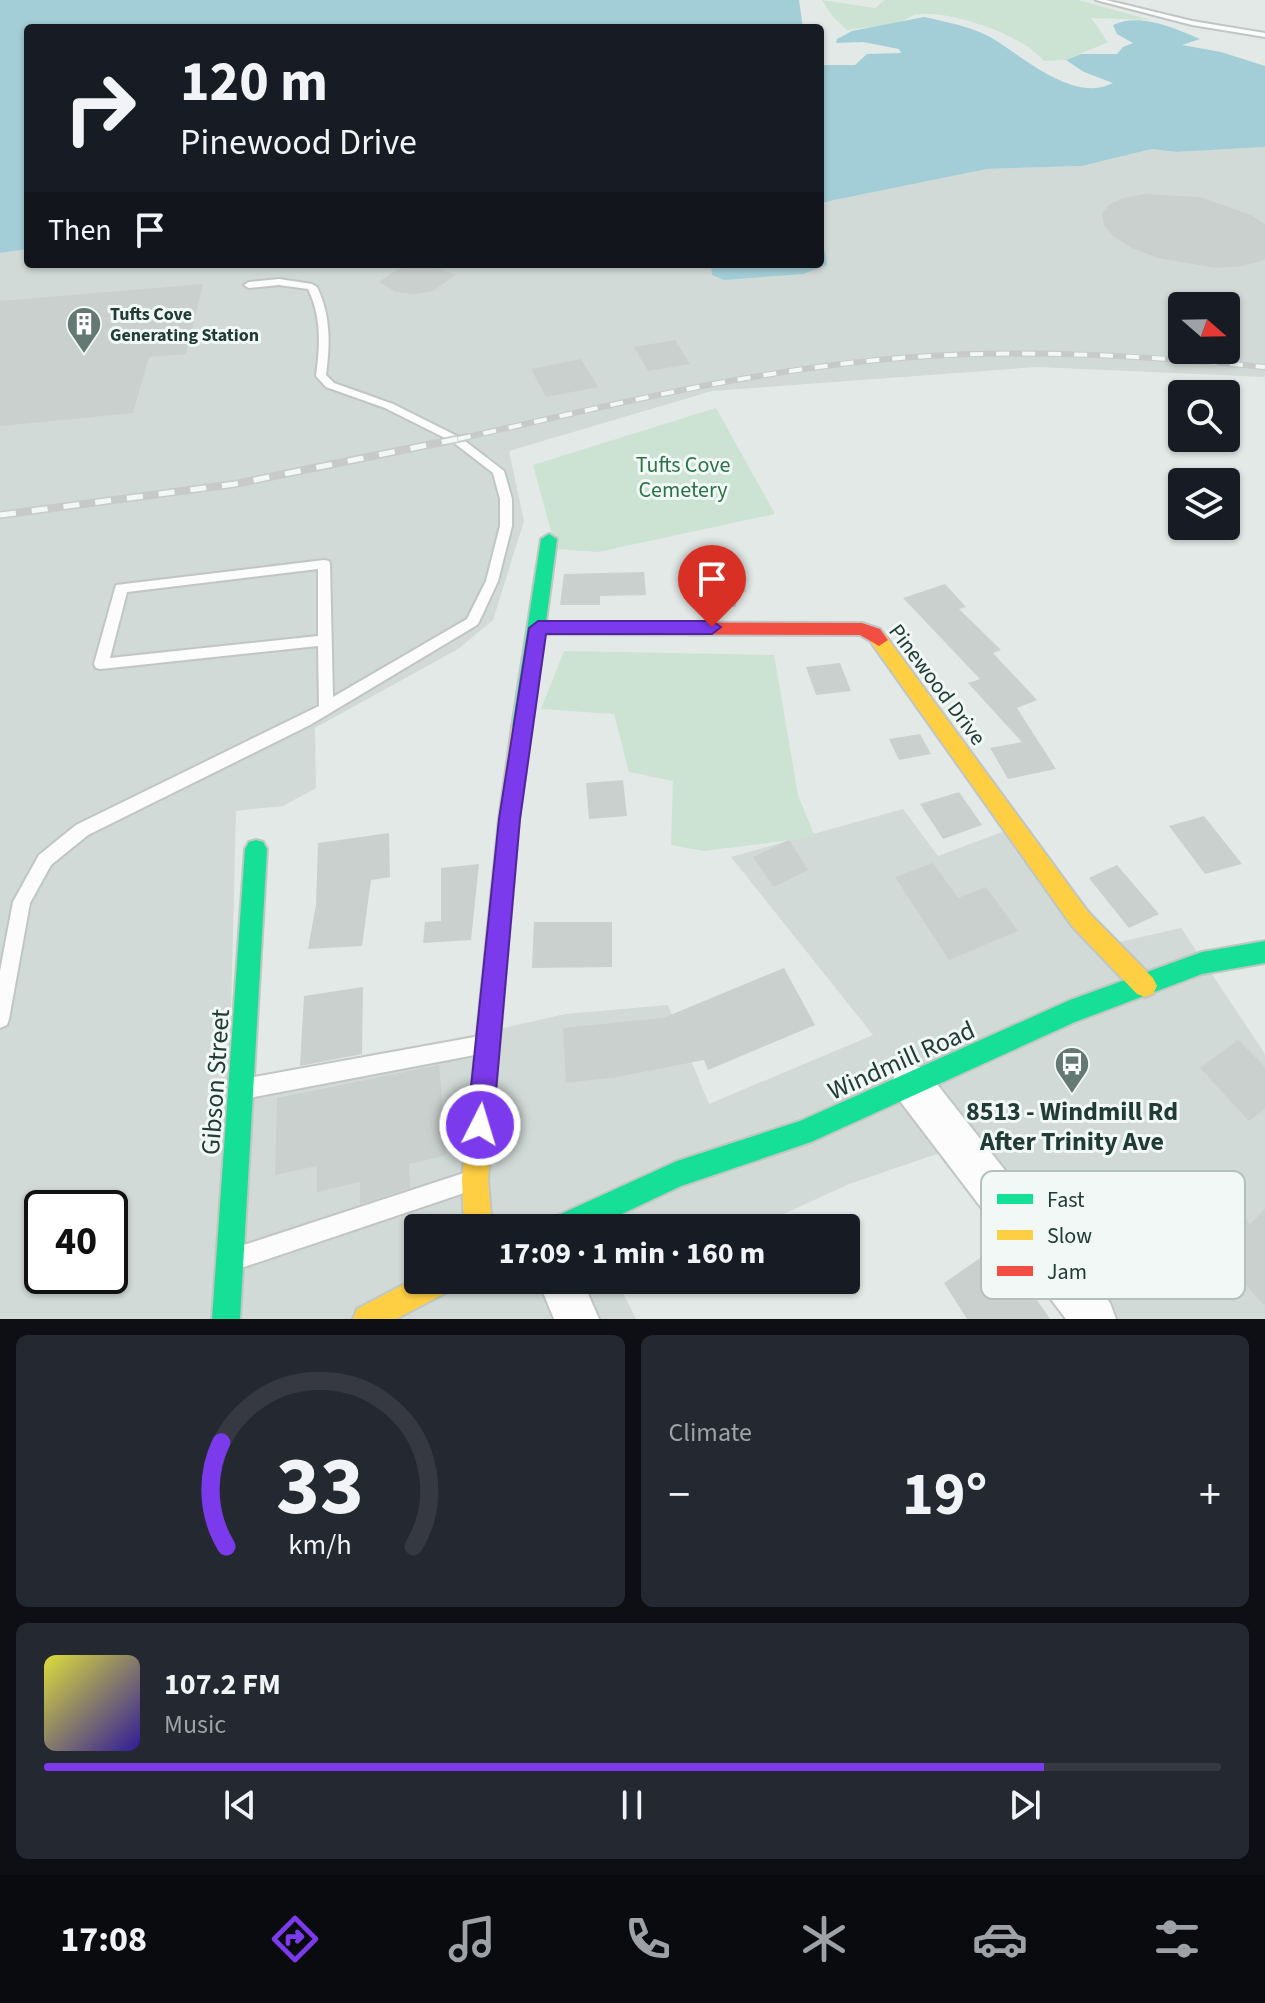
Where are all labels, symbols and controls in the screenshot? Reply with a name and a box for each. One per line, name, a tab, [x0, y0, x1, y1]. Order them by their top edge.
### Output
text: 120 m	[180, 43, 328, 122]
icon: right	[48, 56, 152, 160]
text: Pinewood Drive	[180, 117, 417, 168]
icon: arrive	[128, 208, 172, 252]
text: Then	[48, 209, 112, 252]
north arrow	[1168, 292, 1240, 364]
map controls	[1168, 292, 1240, 540]
place label: Tufts Cove Generating Station	[110, 302, 259, 348]
building icon: Tufts Cove Generating Station	[65, 305, 103, 355]
button: search	[1168, 380, 1240, 452]
park label: Tufts Cove Cemetery	[636, 449, 730, 506]
button: layers	[1168, 468, 1240, 540]
pin	[678, 545, 746, 627]
icon: arrive	[690, 557, 734, 601]
street label: Pinewood Drive	[881, 617, 994, 752]
street label: Gibson Street	[192, 1008, 239, 1156]
street label: Windmill Road	[822, 1011, 981, 1109]
bus stop icon: 8513 - Windmill Rd After Trinity Ave	[1053, 1045, 1091, 1095]
position arrow	[438, 1083, 522, 1167]
place label: 8513 - Windmill Rd After Trinity Ave	[966, 1093, 1178, 1160]
legend	[981, 1171, 1245, 1299]
text: Fast	[1047, 1184, 1085, 1216]
speed limit sign: 40	[24, 1190, 128, 1294]
text: Slow	[1047, 1220, 1092, 1252]
text: 17:09 · 1 min · 160 m	[499, 1232, 765, 1275]
text: Jam	[1047, 1256, 1087, 1288]
text: Climate	[669, 1414, 752, 1451]
text: 33	[276, 1428, 364, 1546]
text: 19°	[902, 1453, 987, 1538]
text: −	[669, 1464, 690, 1527]
text: +	[1199, 1464, 1221, 1527]
text: km/h	[289, 1525, 352, 1565]
text: 107.2 FM	[164, 1663, 281, 1706]
text: Music	[164, 1706, 226, 1743]
icon: previous	[218, 1783, 262, 1827]
icon: pause	[610, 1783, 654, 1827]
icon: next	[1003, 1783, 1047, 1827]
icon: directions	[267, 1911, 323, 1967]
icon: music	[444, 1911, 500, 1967]
icon: phone	[620, 1911, 676, 1967]
icon: climate	[796, 1911, 852, 1967]
icon: car	[972, 1911, 1028, 1967]
icon: filters	[1149, 1911, 1205, 1967]
text: 17:08	[60, 1914, 147, 1965]

